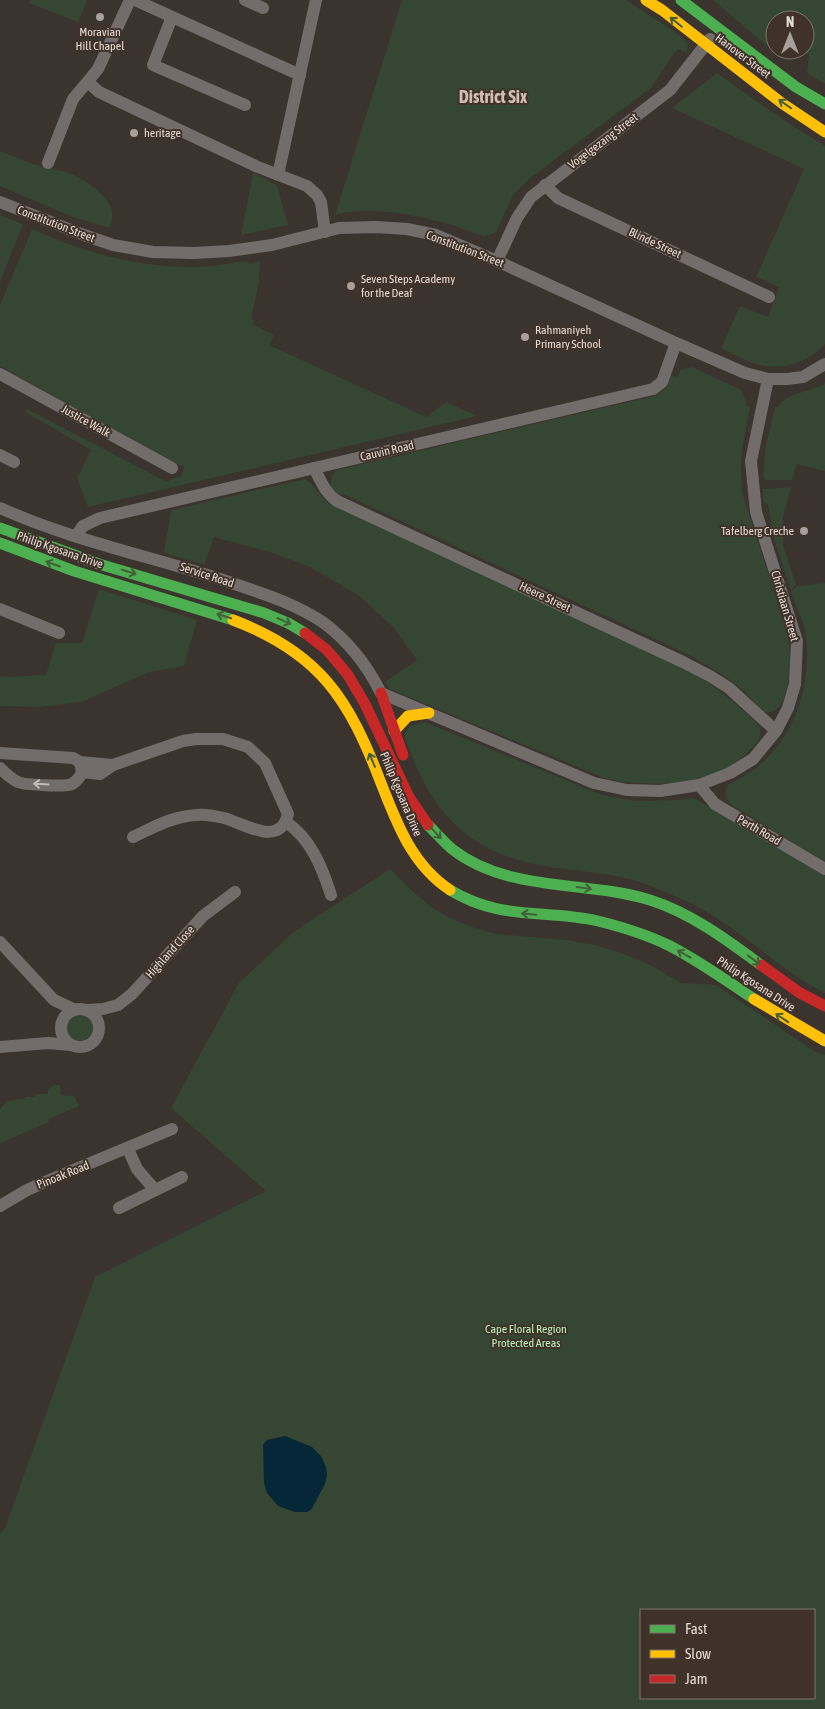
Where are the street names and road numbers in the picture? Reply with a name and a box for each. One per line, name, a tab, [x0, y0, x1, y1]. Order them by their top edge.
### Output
street label: Hanover Street	[713, 31, 774, 82]
street label: Vogelgezang Street	[565, 110, 641, 172]
street label: Constitution Street	[15, 203, 97, 245]
street label: Blinde Street	[626, 225, 684, 262]
street label: Constitution Street	[424, 228, 506, 270]
street label: Justice Walk	[59, 402, 114, 441]
street label: Cauvin Road	[359, 438, 415, 464]
street label: Philip Kgosana Drive	[15, 529, 105, 571]
street label: Service Road	[178, 560, 236, 590]
street label: Christiaan Street	[768, 569, 802, 643]
street label: Heere Street	[517, 579, 573, 615]
street label: Philip Kgosana Drive	[377, 750, 425, 838]
street label: Perth Road	[735, 812, 783, 848]
street label: Highland Close	[143, 923, 197, 981]
street label: Philip Kgosana Drive	[714, 954, 798, 1014]
street label: Pinoak Road	[35, 1158, 91, 1192]

